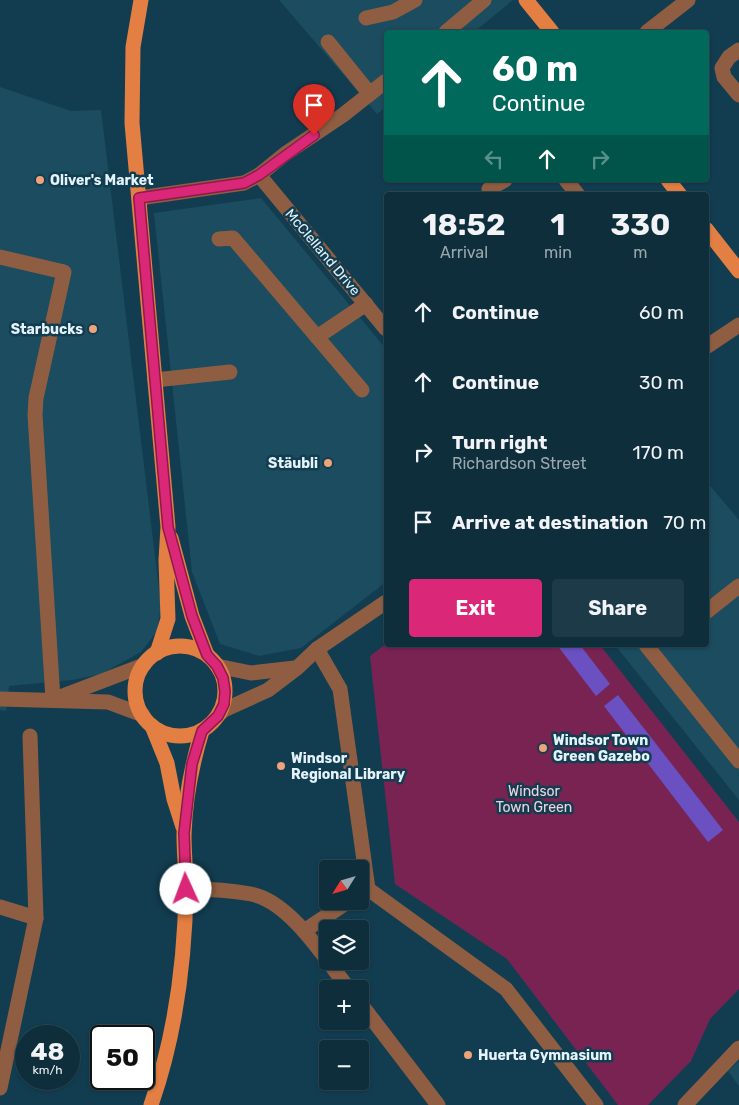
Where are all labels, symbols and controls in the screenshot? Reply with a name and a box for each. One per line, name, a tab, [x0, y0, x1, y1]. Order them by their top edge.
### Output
text: 60 m	[492, 48, 578, 90]
icon: ahead	[409, 50, 474, 115]
pin	[293, 84, 335, 135]
text: Continue	[492, 90, 585, 117]
icon: arrive	[300, 91, 328, 119]
icon: left	[480, 145, 508, 173]
icon: ahead	[533, 145, 561, 173]
icon: right	[586, 145, 614, 173]
place label: Oliver's Market	[50, 172, 154, 189]
marker: Oliver's Market	[34, 174, 46, 186]
street label: McClelland Drive	[281, 206, 364, 299]
text: 18:52	[423, 207, 505, 243]
text: 1	[551, 207, 565, 243]
text: 330	[610, 207, 670, 243]
text: Arrival	[440, 243, 488, 262]
text: min	[544, 243, 572, 262]
text: m	[633, 243, 648, 262]
icon: ahead	[409, 298, 437, 326]
text: Continue	[452, 301, 539, 324]
text: 60 m	[639, 301, 684, 324]
place label: Starbucks	[11, 321, 83, 338]
marker: Starbucks	[87, 323, 99, 335]
icon: ahead	[409, 368, 437, 396]
text: Continue	[452, 371, 539, 394]
text: 30 m	[639, 371, 684, 394]
text: Turn right	[452, 431, 547, 454]
icon: right	[409, 438, 437, 466]
text: 170 m	[633, 441, 684, 464]
text: Richardson Street	[452, 454, 586, 473]
place label: Stäubli	[268, 455, 318, 472]
marker: Stäubli	[322, 457, 334, 469]
icon: arrive	[409, 508, 437, 536]
text: Arrive at destination	[452, 511, 648, 534]
text: 70 m	[663, 511, 706, 534]
button: Exit	[409, 579, 542, 637]
button: Share	[552, 579, 684, 637]
place label: Windsor Town Green Gazebo	[553, 732, 650, 765]
marker: Windsor Town Green Gazebo	[537, 742, 549, 754]
place label: Windsor Regional Library	[291, 750, 406, 783]
marker: Windsor Regional Library	[275, 760, 287, 772]
park label: Windsor Town Green	[496, 783, 572, 816]
north arrow	[319, 860, 369, 910]
map controls	[319, 860, 369, 1090]
position arrow	[159, 862, 211, 914]
button: layers	[319, 920, 369, 970]
button: +	[319, 980, 369, 1030]
speed limit sign: 50	[90, 1025, 155, 1090]
text: 48	[30, 1037, 65, 1066]
button: −	[319, 1040, 369, 1090]
place label: Huerta Gymnasium	[478, 1047, 612, 1064]
marker: Huerta Gymnasium	[462, 1049, 474, 1061]
text: km/h	[33, 1063, 62, 1077]

